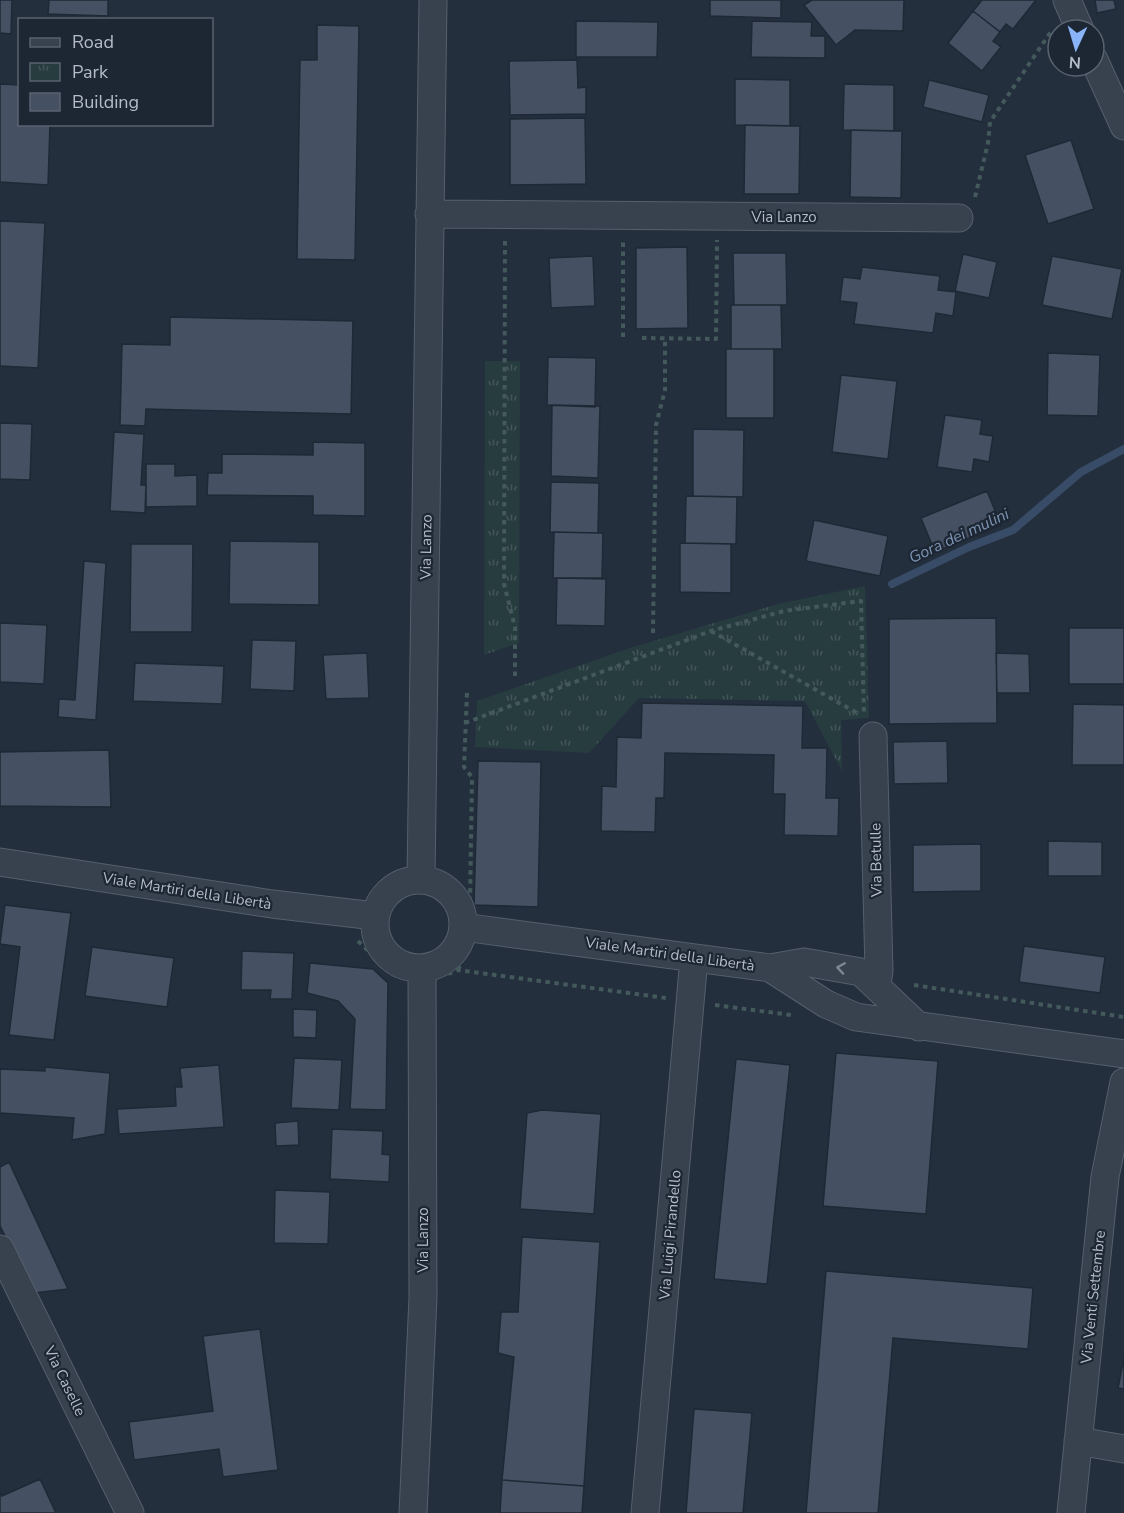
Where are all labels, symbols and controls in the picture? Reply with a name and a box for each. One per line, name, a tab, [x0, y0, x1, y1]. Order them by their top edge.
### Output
legend	[18, 18, 213, 126]
north arrow	[1046, 18, 1106, 78]
text: Road	[72, 30, 114, 54]
text: N	[1068, 51, 1082, 73]
text: Park	[72, 60, 109, 84]
text: Building	[72, 90, 139, 114]
street label: Via Lanzo	[750, 207, 817, 227]
water label: Gora dei mulini	[905, 503, 1013, 569]
street label: Via Lanzo	[415, 514, 437, 581]
street label: Via Betulle	[865, 823, 887, 898]
street label: Viale Martiri della Libertà	[100, 868, 273, 914]
street label: Viale Martiri della Libertà	[583, 932, 756, 976]
one-way arrow	[836, 963, 845, 975]
street label: Via Luigi Pirandello	[654, 1169, 686, 1302]
street label: Via Lanzo	[413, 1207, 433, 1274]
street label: Via Venti Settembre	[1076, 1229, 1110, 1366]
street label: Via Caselle	[39, 1342, 91, 1419]

